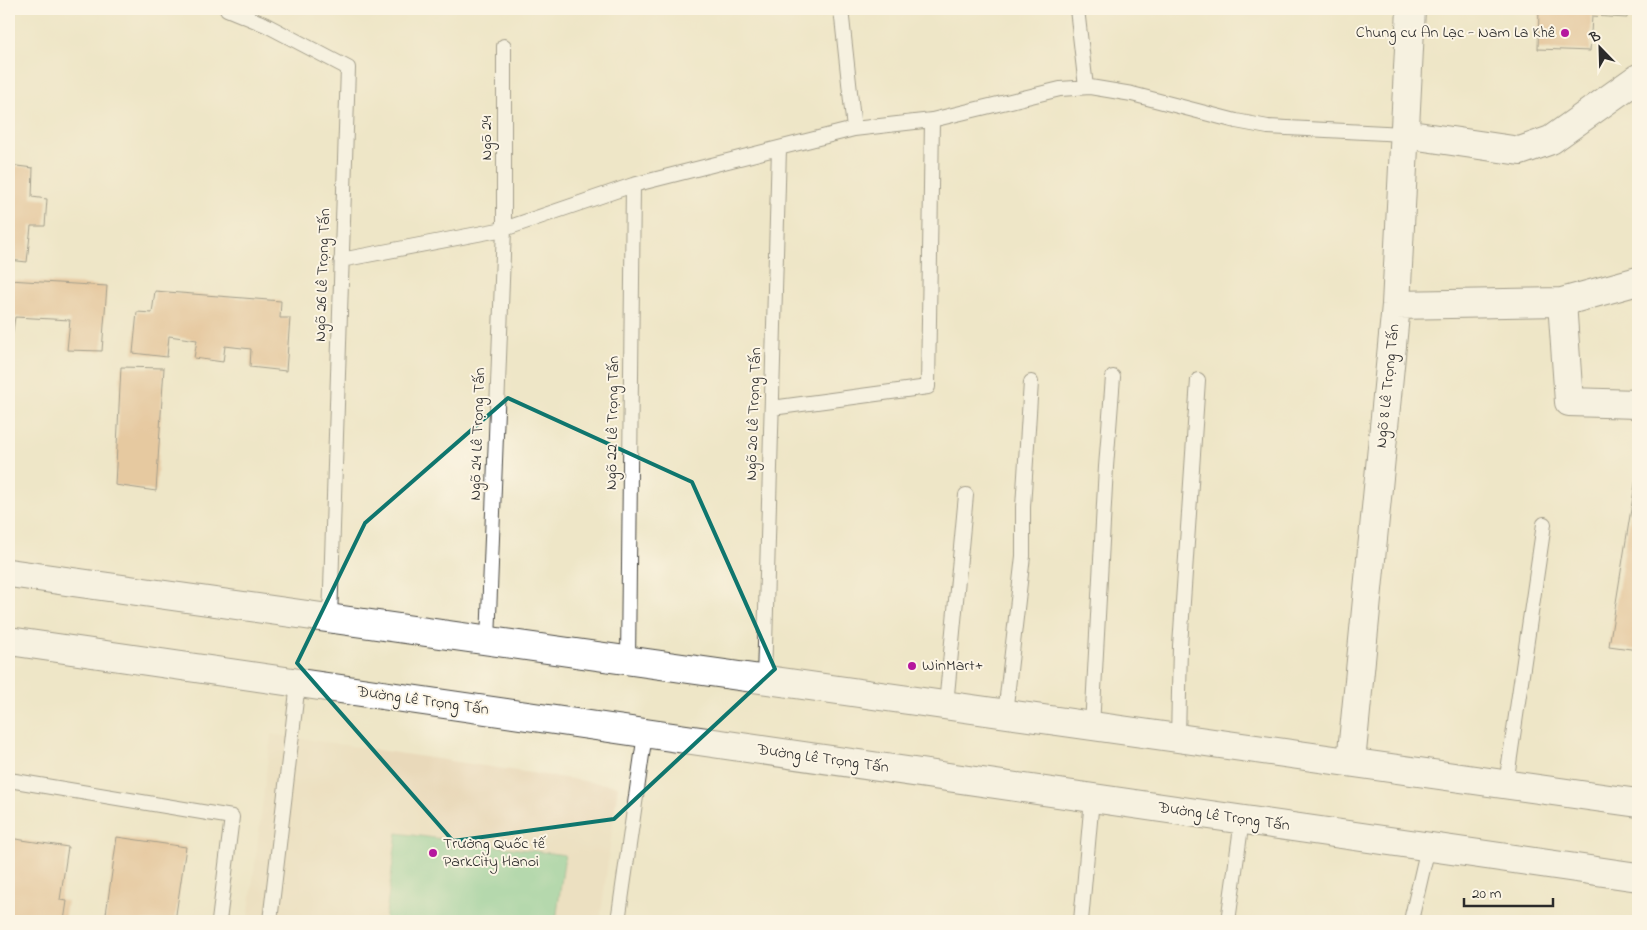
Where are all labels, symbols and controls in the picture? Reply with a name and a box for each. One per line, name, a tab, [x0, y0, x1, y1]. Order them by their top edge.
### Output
place label: Chung cư An Lạc - Nam La Khê	[1356, 21, 1556, 45]
north arrow	[1574, 22, 1624, 72]
text: B	[1586, 26, 1604, 49]
marker: Chung cư An Lạc - Nam La Khê	[1559, 27, 1571, 39]
street label: Ngõ 24	[475, 115, 499, 160]
street label: Ngõ 26 Lê Trọng Tấn	[309, 208, 337, 342]
street label: Ngõ 8 Lê Trọng Tấn	[1370, 323, 1406, 449]
street label: Ngõ 20 Lê Trọng Tấn	[740, 347, 768, 481]
street label: Ngõ 22 Lê Trọng Tấn	[600, 355, 626, 490]
street label: Ngõ 24 Lê Trọng Tấn	[464, 367, 492, 501]
place label: WinMart+	[922, 654, 983, 678]
marker: WinMart+	[906, 660, 918, 672]
street label: Đường Lê Trọng Tấn	[355, 680, 490, 722]
street label: Đường Lê Trọng Tấn	[755, 738, 890, 780]
street label: Đường Lê Trọng Tấn	[1156, 796, 1291, 838]
place label: Trường Quốc tế ParkCity Hanoi	[443, 832, 547, 874]
marker: Trường Quốc tế ParkCity Hanoi	[427, 847, 439, 859]
scale bar	[1464, 875, 1553, 907]
text: 20 m	[1472, 883, 1502, 905]

